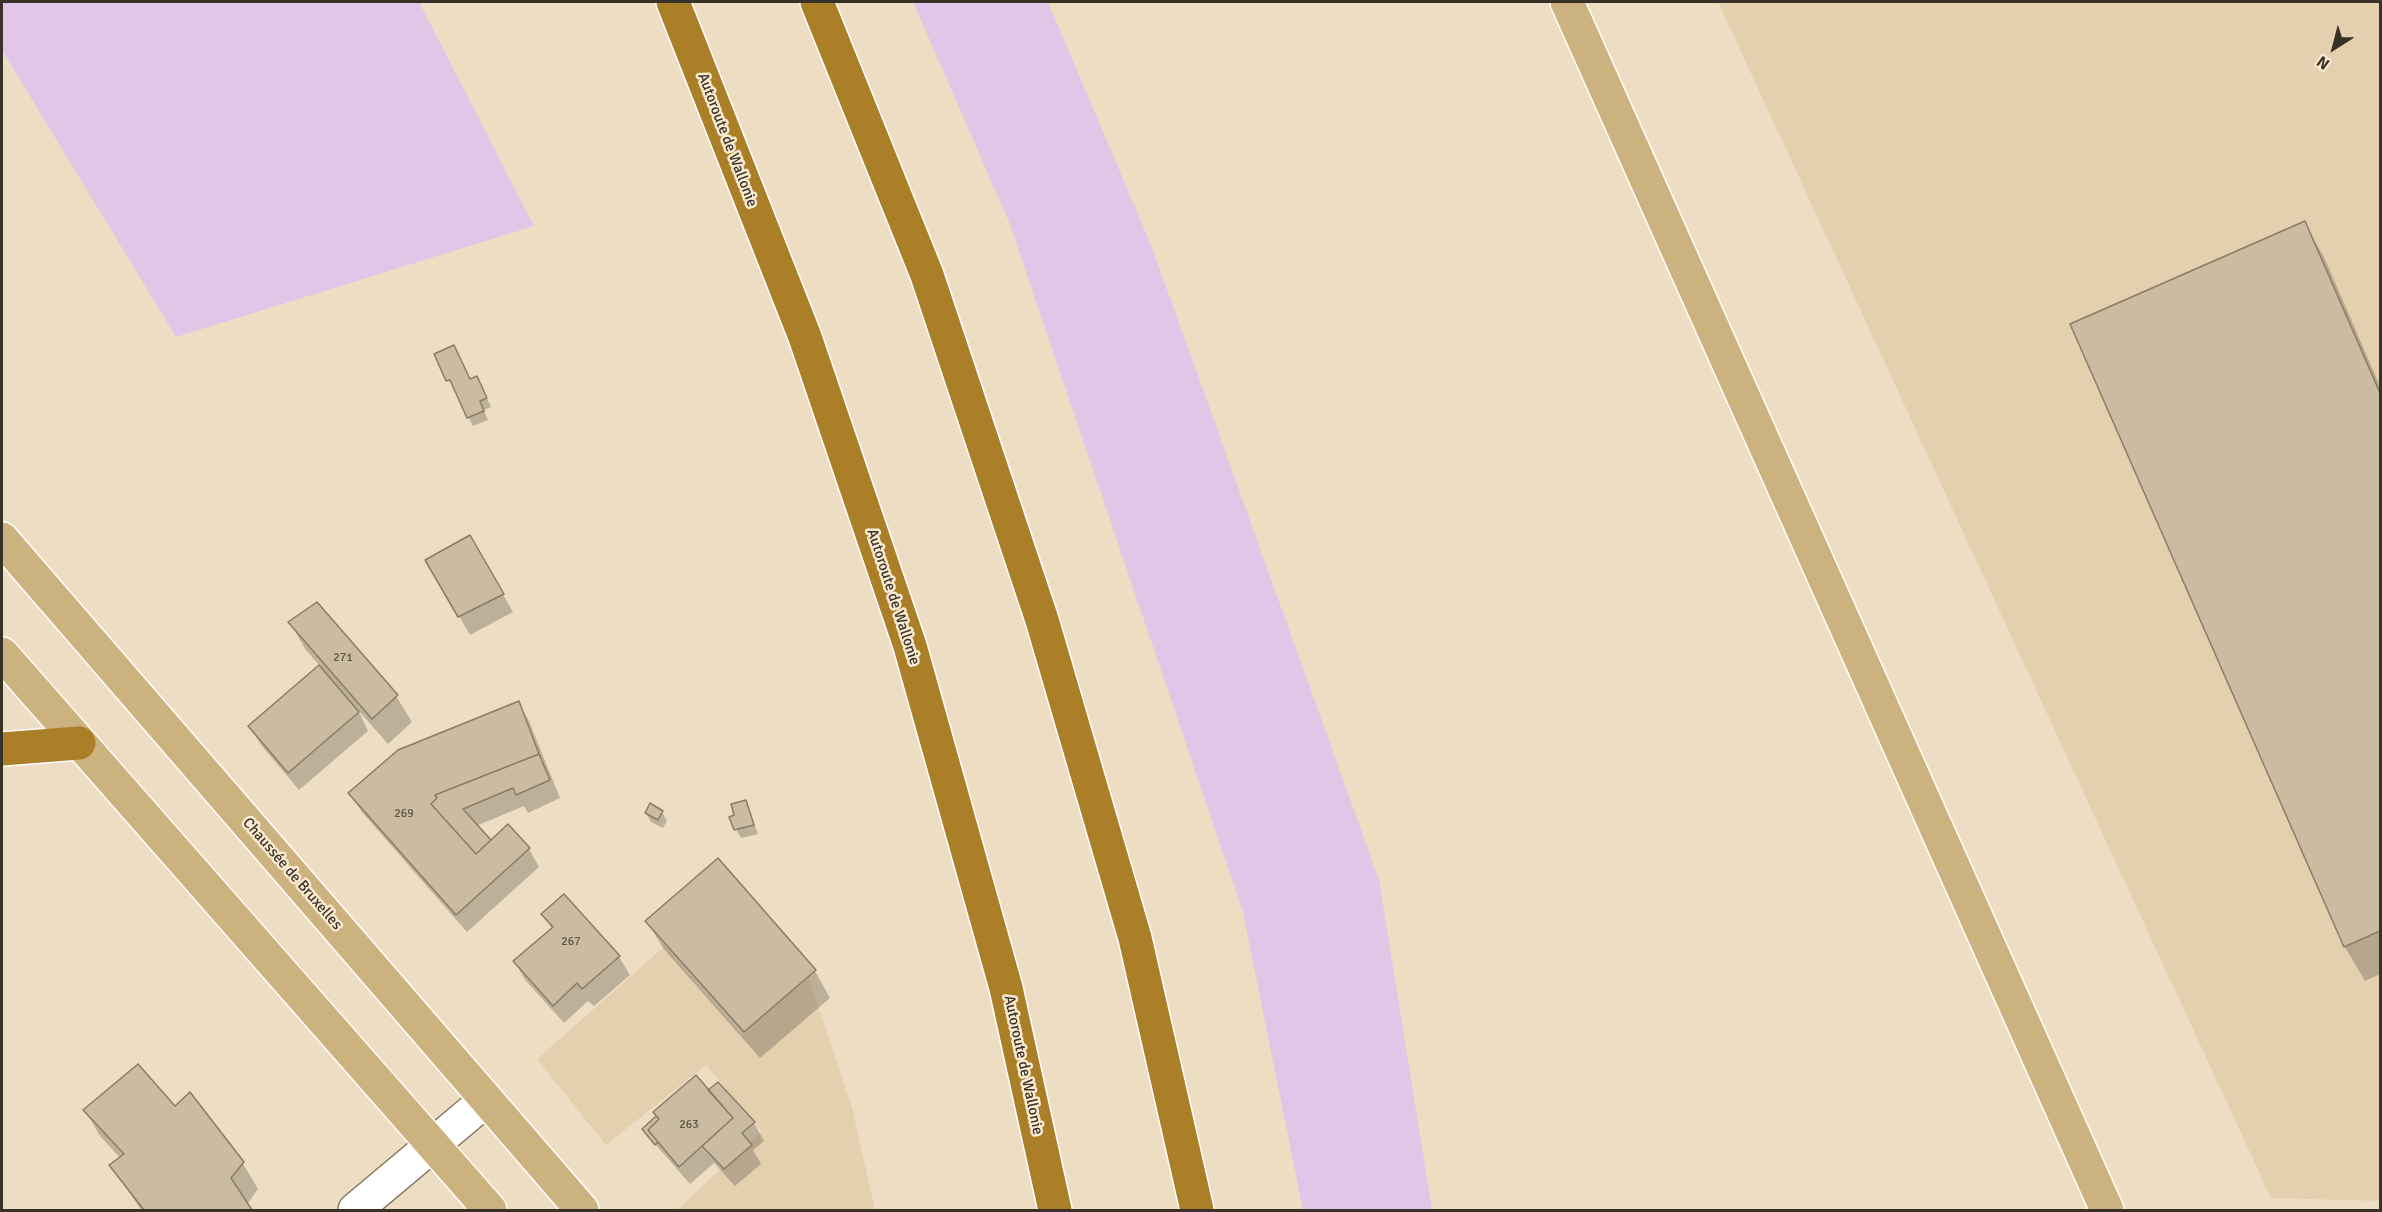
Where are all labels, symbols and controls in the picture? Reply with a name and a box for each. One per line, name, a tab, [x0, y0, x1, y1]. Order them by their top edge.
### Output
north arrow	[2304, 18, 2364, 78]
text: N	[2313, 51, 2334, 74]
street label: Autoroute de Wallonie	[693, 71, 761, 209]
street label: Autoroute de Wallonie	[863, 527, 923, 667]
house number: 271	[333, 651, 353, 665]
house number: 269	[394, 807, 414, 821]
street label: Chaussée de Bruxelles	[238, 814, 346, 934]
house number: 267	[561, 935, 581, 949]
street label: Autoroute de Wallonie	[999, 994, 1047, 1136]
house number: 263	[679, 1118, 699, 1132]

